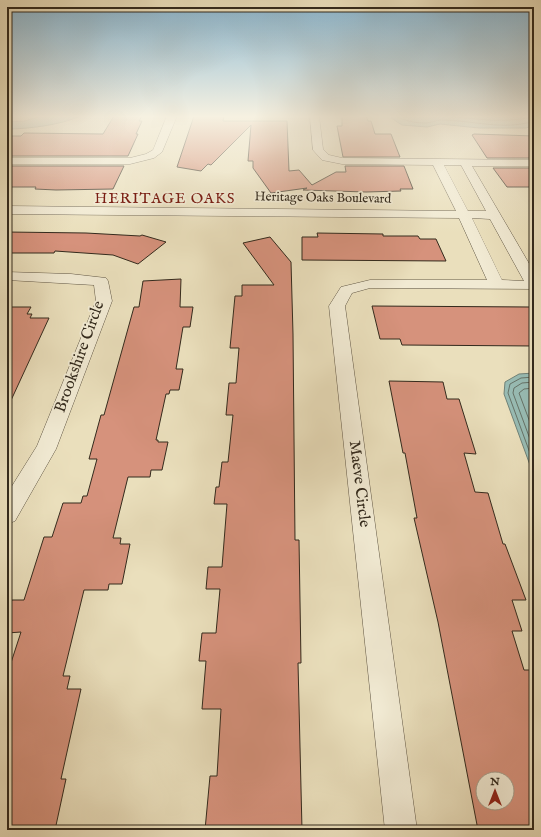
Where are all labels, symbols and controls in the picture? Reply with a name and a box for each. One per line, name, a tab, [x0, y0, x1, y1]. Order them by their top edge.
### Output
street label: Heritage Oaks Boulevard	[255, 188, 392, 208]
district label: HERITAGE OAKS	[95, 189, 235, 208]
street label: Brookshire Circle	[51, 298, 109, 416]
street label: Maeve Circle	[344, 439, 374, 529]
north arrow	[475, 771, 515, 811]
text: N	[489, 775, 500, 789]

